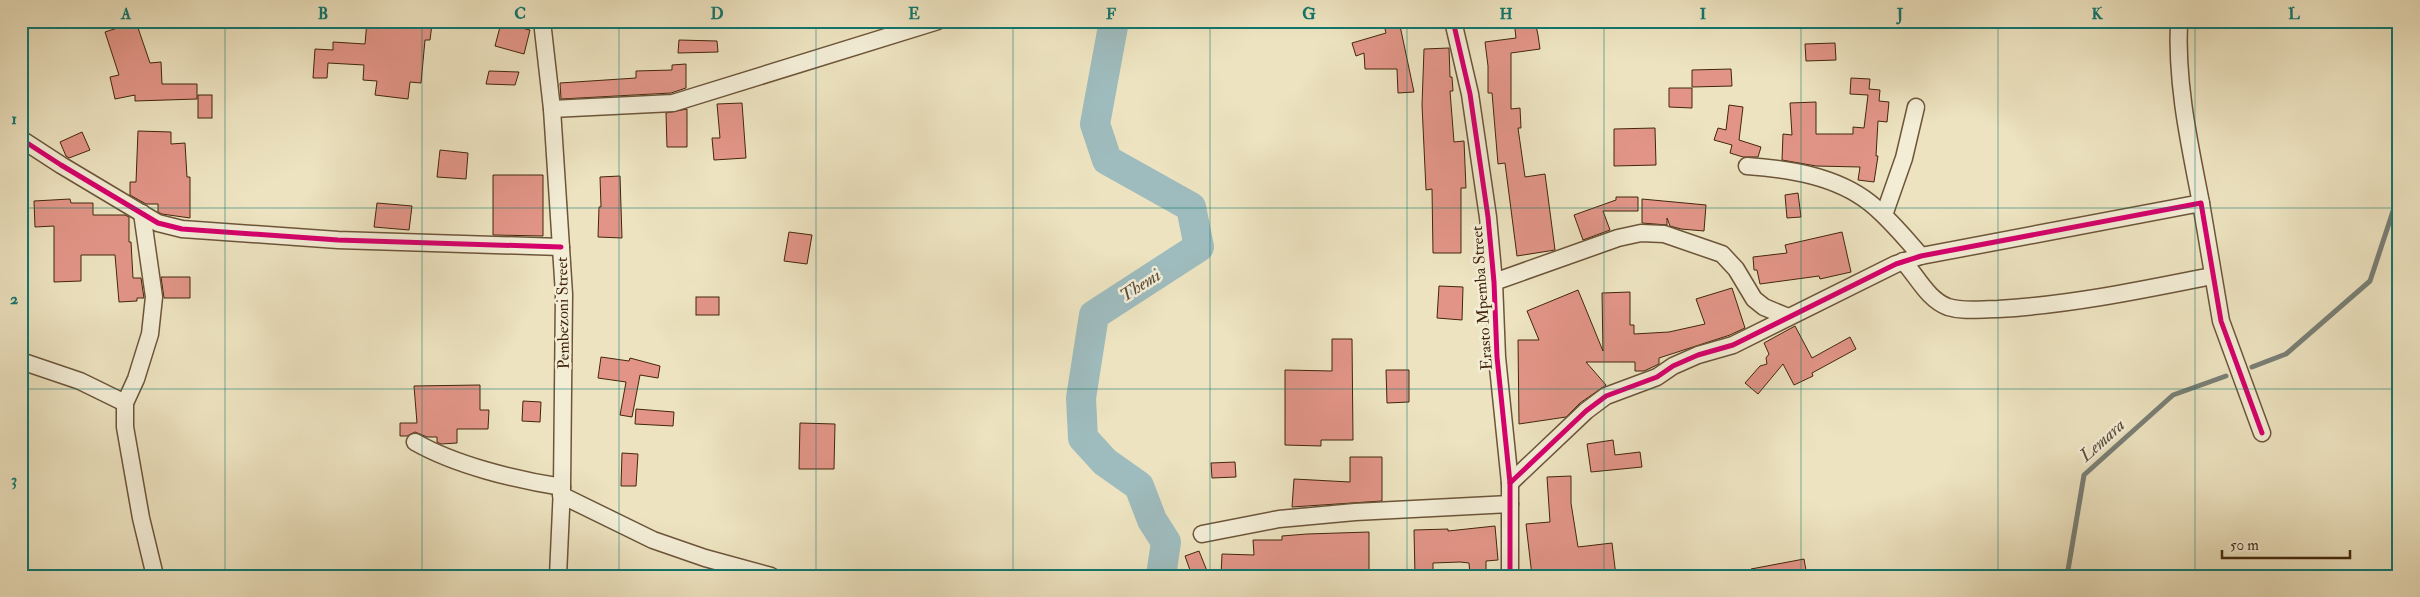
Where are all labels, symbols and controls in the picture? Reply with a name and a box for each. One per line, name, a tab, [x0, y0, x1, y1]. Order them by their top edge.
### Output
text: A	[120, 4, 132, 24]
text: B	[318, 4, 328, 24]
text: C	[514, 4, 526, 24]
text: D	[710, 4, 724, 24]
text: E	[908, 4, 920, 24]
text: F	[1106, 4, 1116, 24]
text: G	[1302, 4, 1316, 24]
text: H	[1499, 4, 1513, 24]
text: I	[1700, 4, 1707, 24]
text: J	[1896, 4, 1904, 25]
text: K	[2091, 4, 2103, 24]
text: L	[2288, 4, 2300, 24]
text: 1	[11, 109, 17, 129]
street label: Erasto Mpemba Street	[1467, 225, 1498, 371]
street label: Pembezoni Street	[552, 257, 574, 369]
water label: Themi	[1116, 264, 1165, 307]
text: 2	[10, 289, 18, 309]
water label: Lemara	[2074, 414, 2130, 468]
text: 3	[11, 470, 17, 490]
scale bar	[2222, 527, 2350, 559]
text: 50 m	[2230, 536, 2259, 555]

